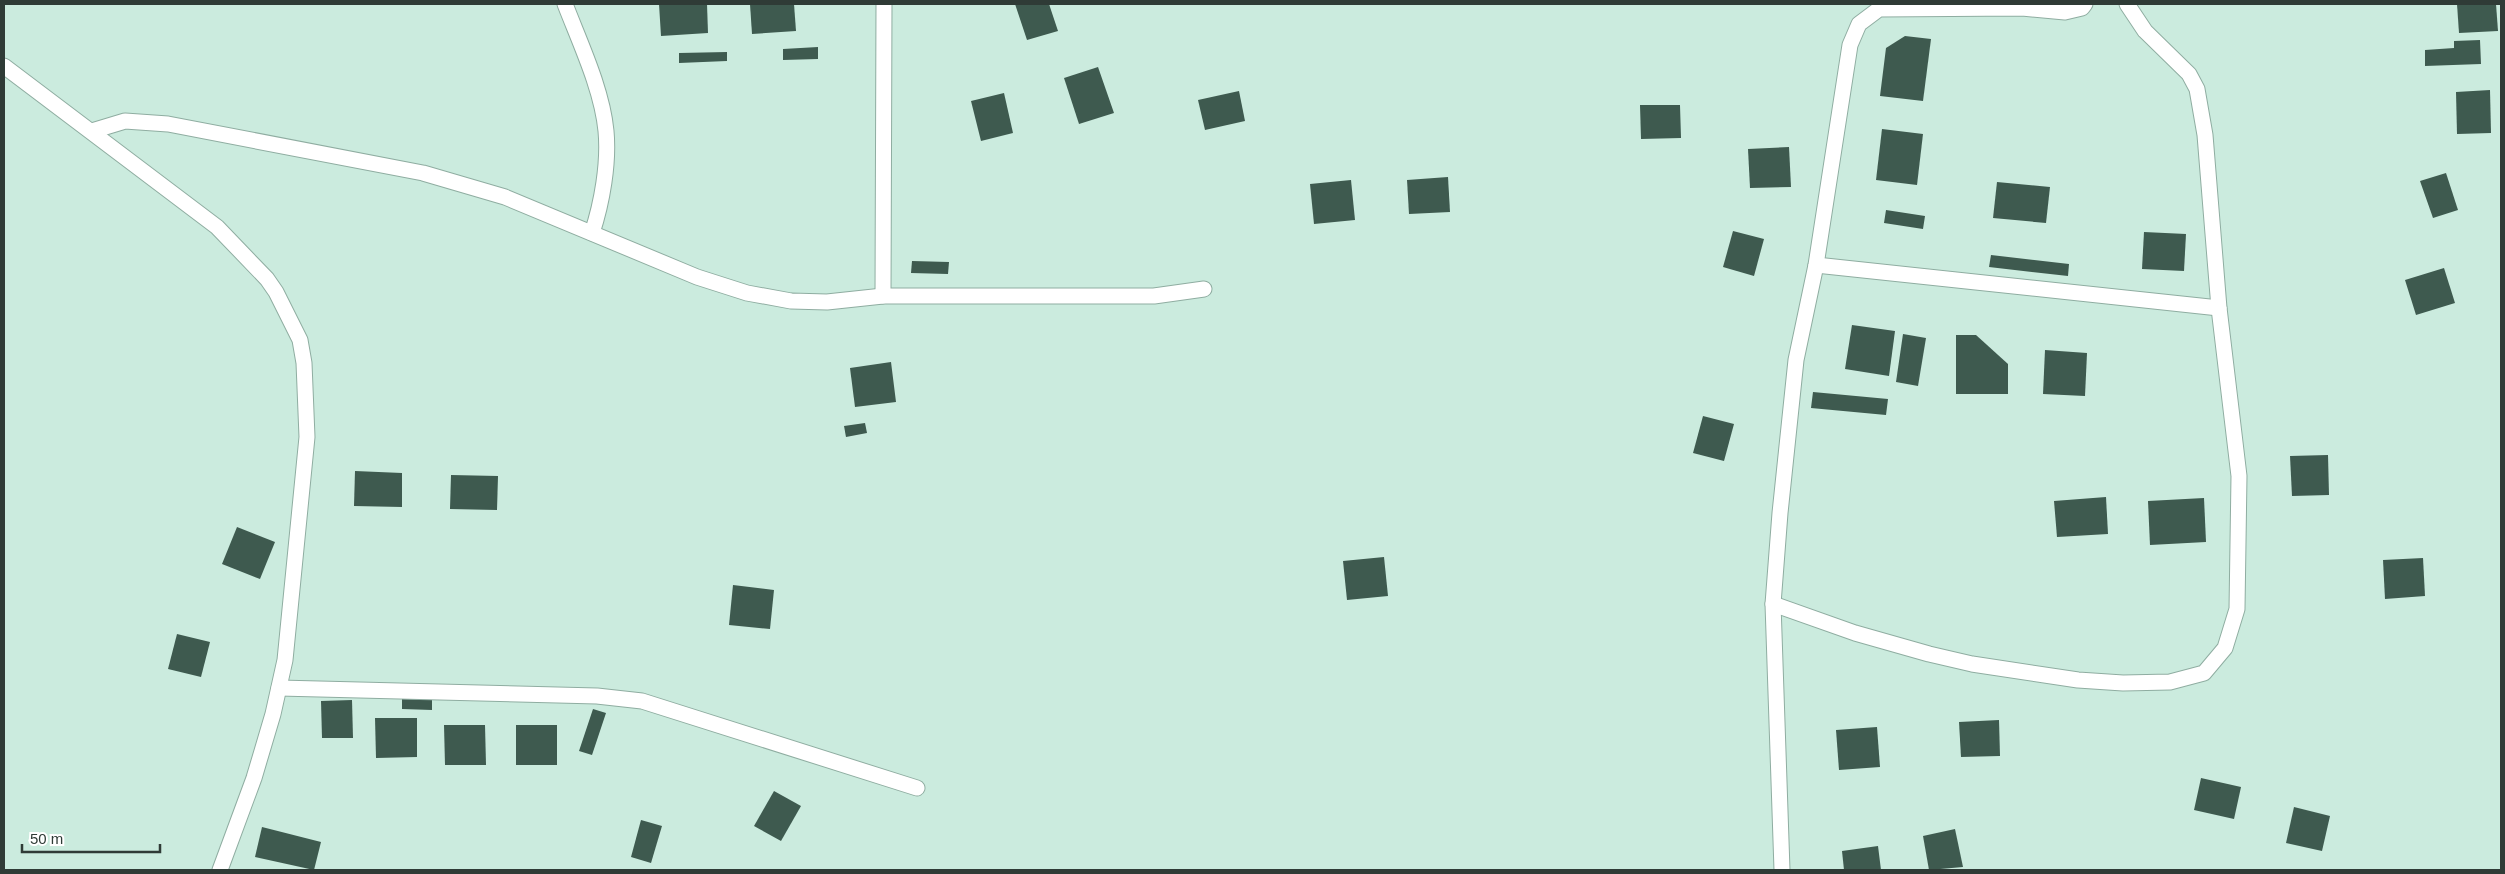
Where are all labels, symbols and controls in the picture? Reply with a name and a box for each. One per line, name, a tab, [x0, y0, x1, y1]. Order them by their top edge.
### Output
scale bar	[22, 822, 160, 854]
text: 50 m	[30, 830, 63, 847]

